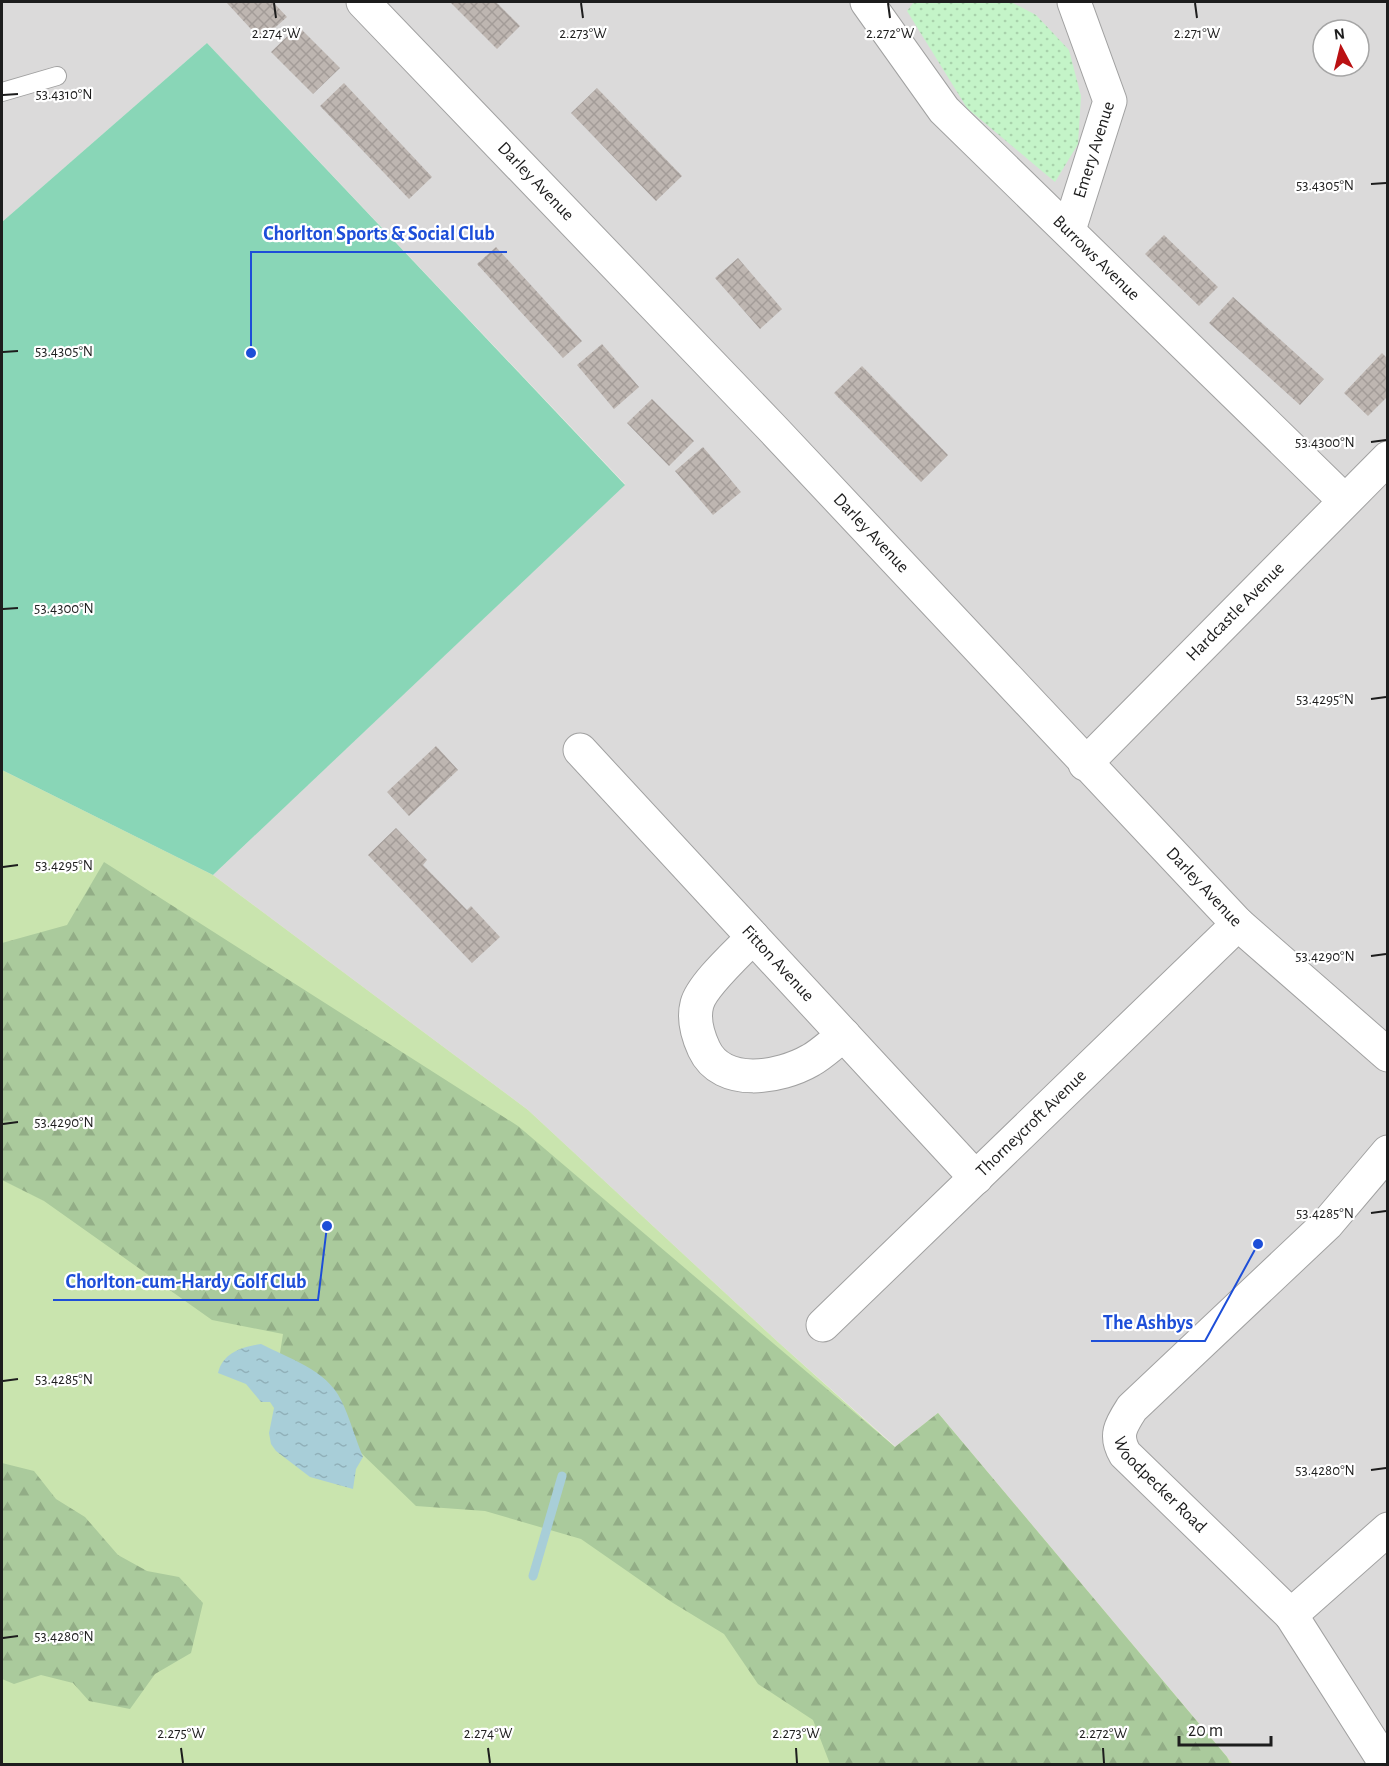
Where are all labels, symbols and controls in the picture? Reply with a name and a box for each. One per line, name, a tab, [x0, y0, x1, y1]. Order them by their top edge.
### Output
north arrow	[1311, 18, 1371, 78]
text: N	[1333, 25, 1346, 43]
text: 2.274°W	[252, 26, 301, 41]
text: 2.273°W	[559, 26, 607, 41]
text: 2.272°W	[866, 26, 915, 41]
text: 2.271°W	[1174, 26, 1221, 41]
text: 53.4310°N	[35, 87, 93, 102]
street label: Emery Avenue	[1071, 99, 1118, 201]
street label: Darley Avenue	[494, 139, 577, 224]
text: 53.4305°N	[1296, 178, 1354, 193]
street label: Burrows Avenue	[1049, 212, 1143, 304]
callout: Chorlton Sports & Social Club	[251, 214, 507, 252]
text: Chorlton Sports & Social Club	[263, 224, 495, 244]
text: 53.4305°N	[35, 344, 93, 359]
text: 53.4300°N	[1295, 435, 1355, 450]
street label: Darley Avenue	[830, 490, 912, 576]
street label: Hardcastle Avenue	[1183, 559, 1288, 665]
text: 53.4300°N	[34, 601, 94, 616]
text: 53.4295°N	[1296, 692, 1354, 707]
street label: Darley Avenue	[1162, 844, 1245, 931]
text: 53.4295°N	[35, 858, 93, 873]
street label: Fitton Avenue	[738, 922, 817, 1005]
text: 53.4290°N	[1295, 949, 1355, 964]
street label: Thorneycroft Avenue	[973, 1066, 1090, 1181]
text: 53.4290°N	[34, 1115, 94, 1130]
text: 53.4285°N	[1296, 1206, 1354, 1221]
callout: Chorlton-cum-Hardy Golf Club	[53, 1262, 318, 1300]
text: Chorlton-cum-Hardy Golf Club	[65, 1272, 307, 1292]
callout: The Ashbys	[1091, 1303, 1205, 1341]
text: The Ashbys	[1103, 1313, 1194, 1333]
text: 53.4285°N	[35, 1372, 93, 1387]
street label: Woodpecker Road	[1110, 1434, 1210, 1537]
text: 53.4280°N	[1295, 1463, 1355, 1478]
text: 53.4280°N	[34, 1629, 94, 1644]
scale bar	[1179, 1709, 1270, 1747]
text: 20 m	[1188, 1722, 1223, 1740]
text: 2.275°W	[157, 1726, 205, 1741]
text: 2.274°W	[464, 1726, 513, 1741]
text: 2.273°W	[772, 1726, 820, 1741]
text: 2.272°W	[1079, 1726, 1128, 1741]

